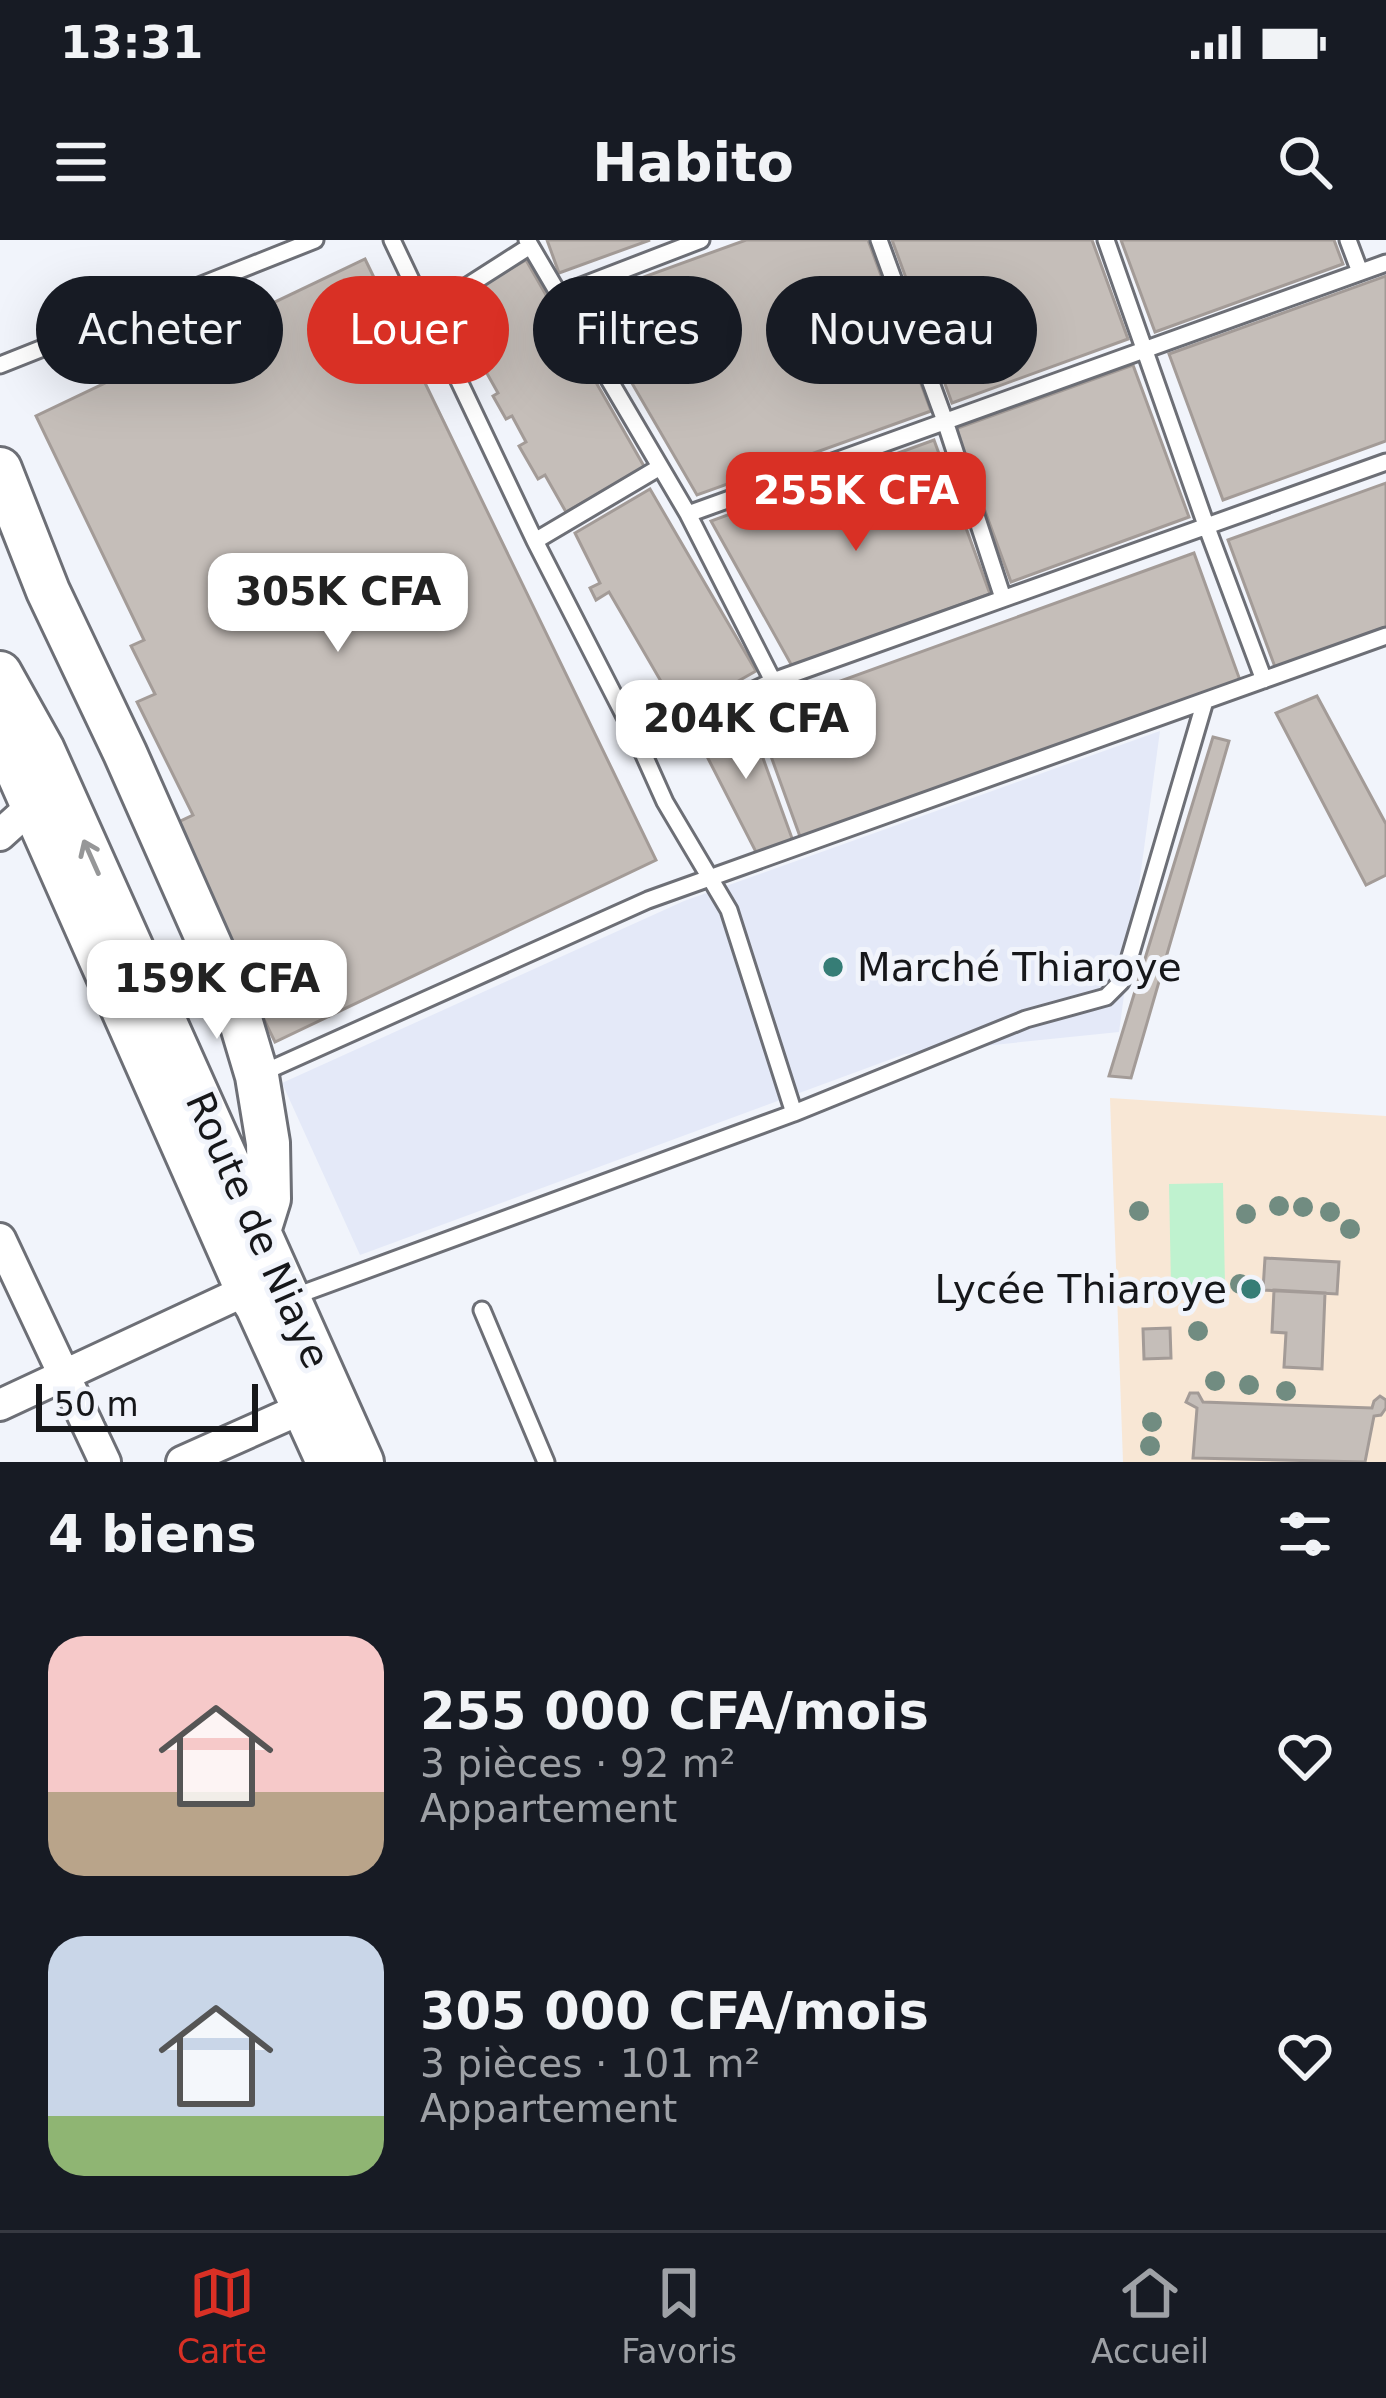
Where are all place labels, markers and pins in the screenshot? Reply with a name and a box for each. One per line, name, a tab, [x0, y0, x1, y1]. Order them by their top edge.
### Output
pin: 255K CFA	[732, 452, 980, 554]
pin: 305K CFA	[214, 553, 462, 655]
pin: 204K CFA	[622, 680, 870, 782]
pin: 159K CFA	[93, 940, 341, 1042]
place label: Marché Thiaroye	[857, 945, 1182, 990]
marker: Marché Thiaroye	[820, 954, 846, 980]
place label: Lycée Thiaroye	[935, 1267, 1227, 1312]
marker: Lycée Thiaroye	[1238, 1276, 1264, 1302]

